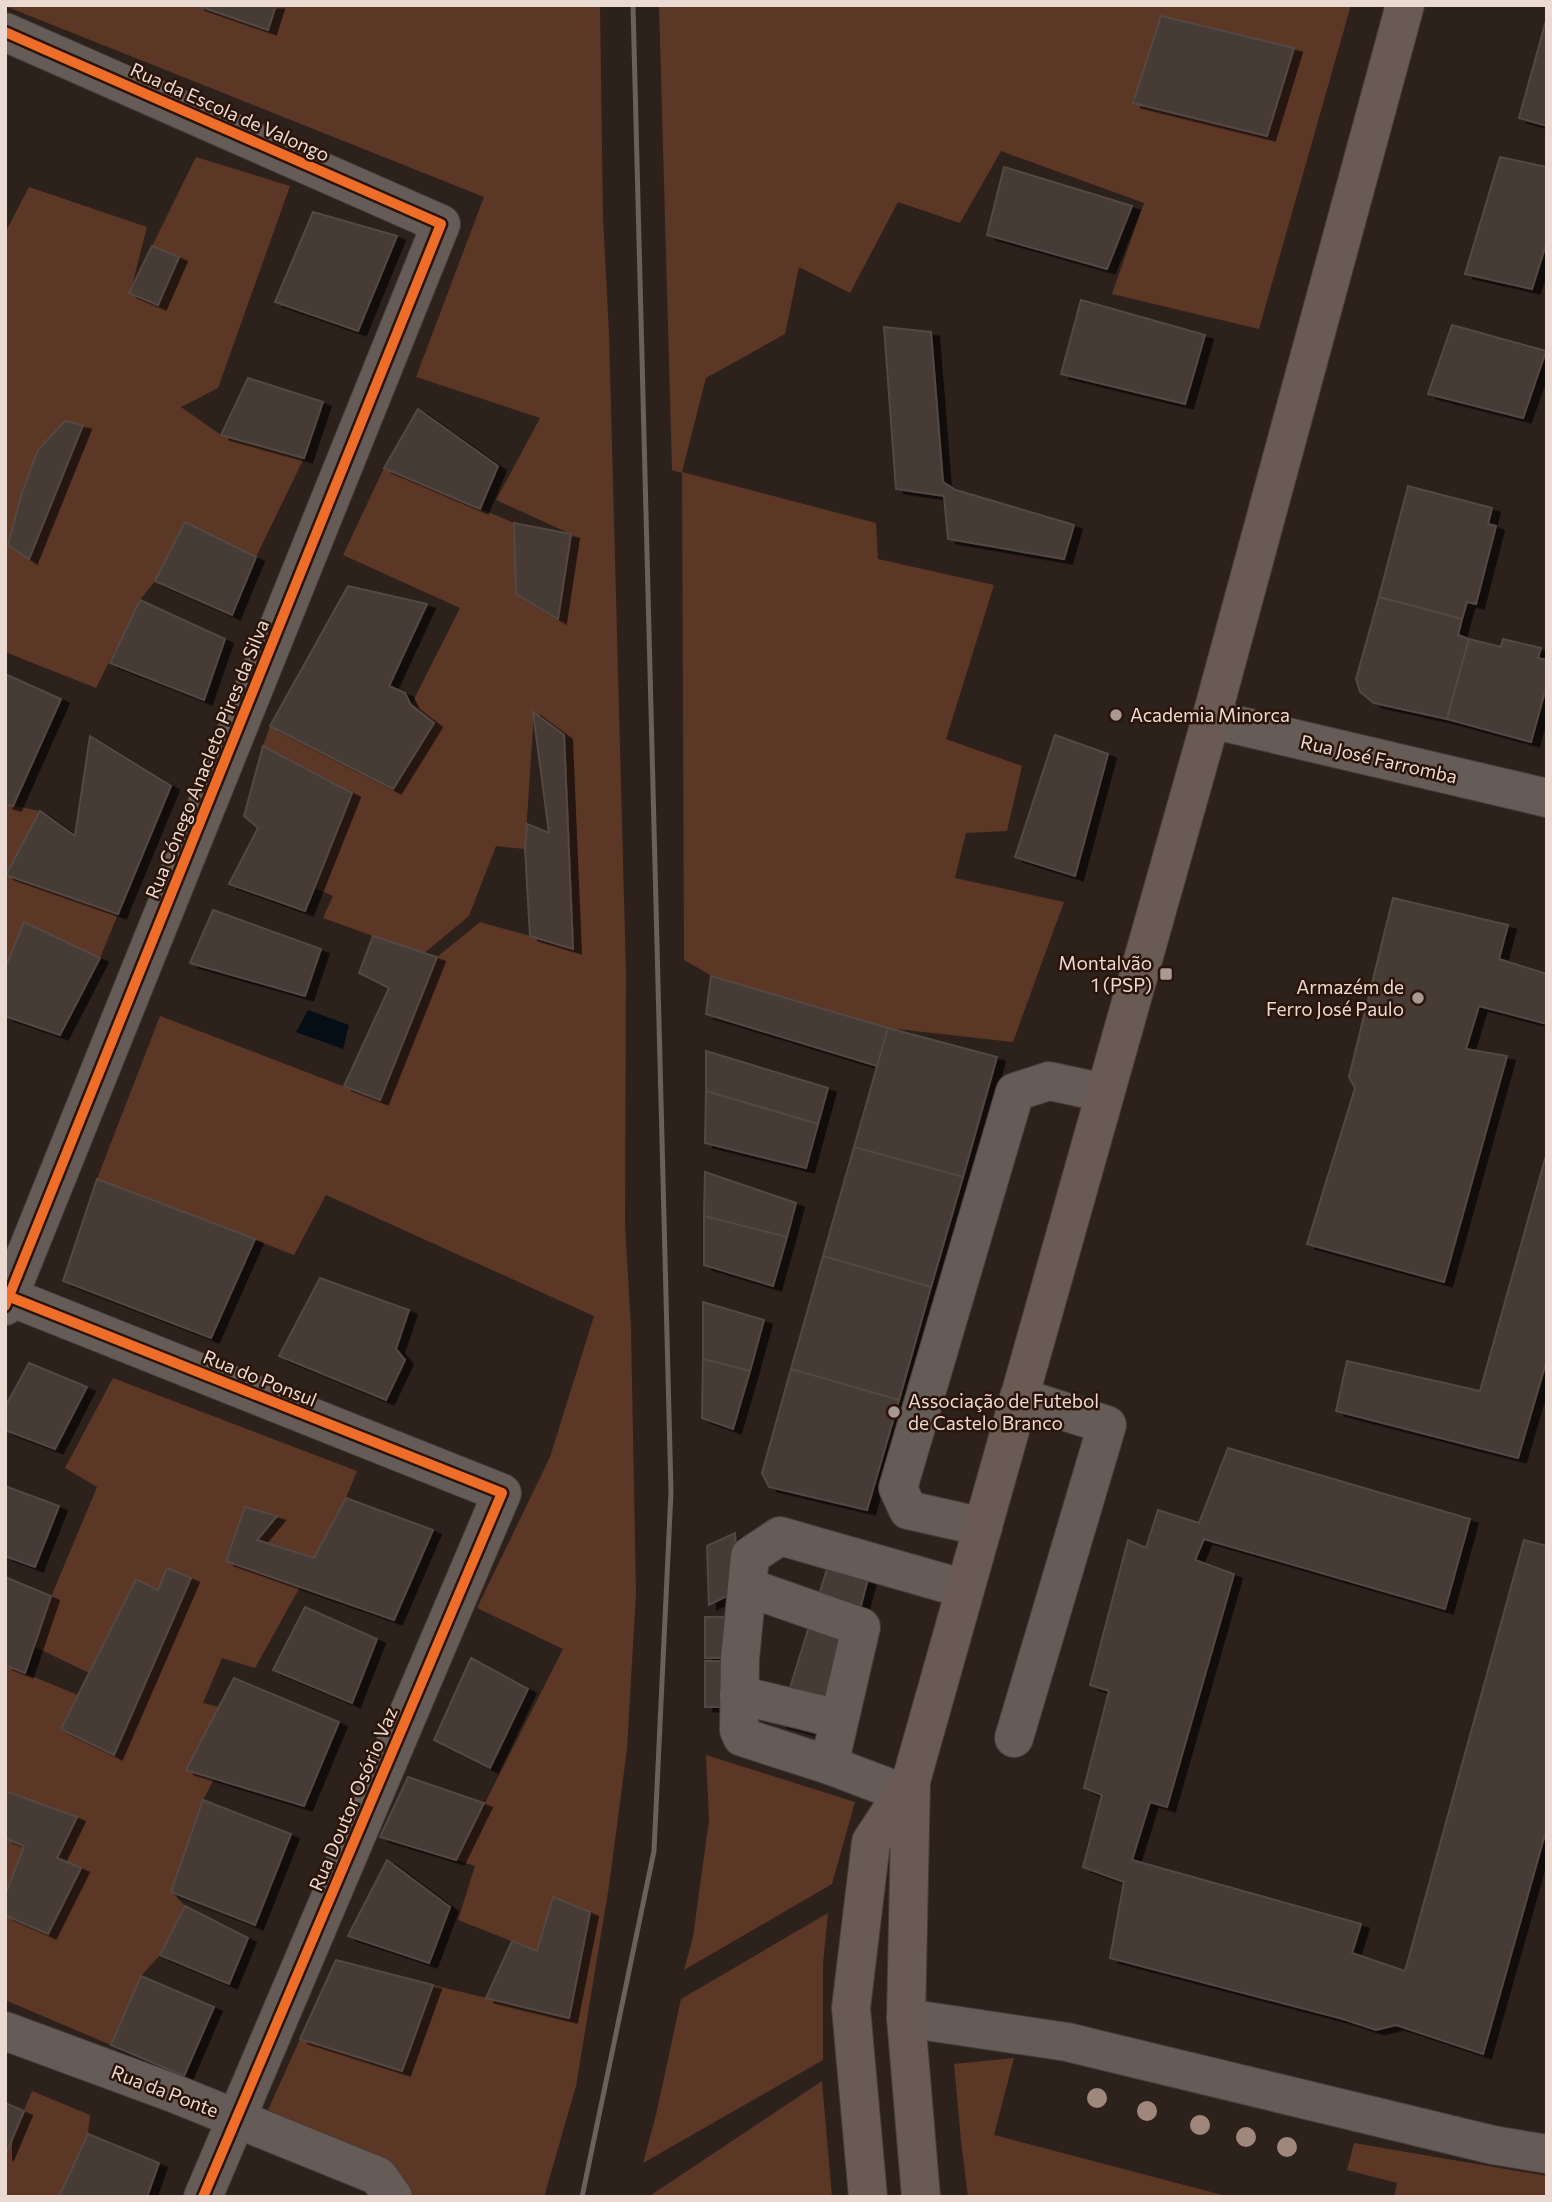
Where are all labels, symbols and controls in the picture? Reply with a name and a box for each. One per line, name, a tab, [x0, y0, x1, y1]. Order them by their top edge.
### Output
street label: Rua da Escola de Valongo	[127, 57, 333, 166]
street label: Rua Cónego Anacleto Pires da Silva	[140, 616, 273, 902]
place label: Academia Minorca	[1130, 703, 1290, 726]
marker: Academia Minorca	[1108, 707, 1124, 723]
street label: Rua José Farromba	[1298, 729, 1460, 788]
place label: Montalvão 1 (PSP)	[1058, 951, 1152, 996]
marker: Montalvão 1 (PSP)	[1158, 966, 1174, 982]
place label: Armazém de Ferro José Paulo	[1266, 975, 1404, 1020]
marker: Armazém de Ferro José Paulo	[1410, 990, 1426, 1006]
street label: Rua do Ponsul	[200, 1344, 320, 1411]
place label: Associação de Futebol de Castelo Branco	[908, 1389, 1099, 1434]
marker: Associação de Futebol de Castelo Branco	[886, 1404, 902, 1420]
street label: Rua Doutor Osório Vaz	[303, 1703, 402, 1894]
street label: Rua da Ponte	[108, 2060, 222, 2121]

